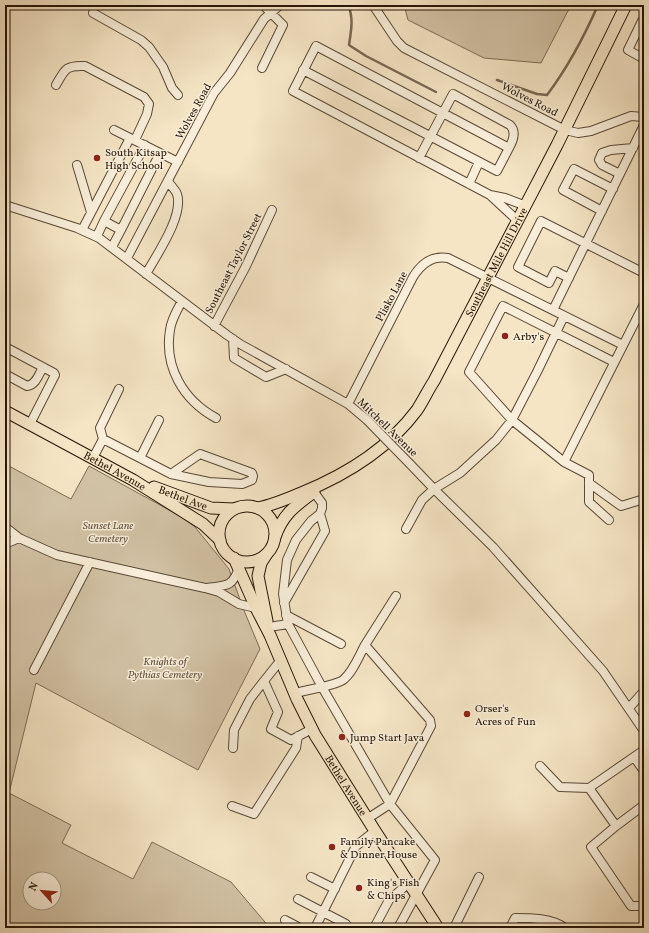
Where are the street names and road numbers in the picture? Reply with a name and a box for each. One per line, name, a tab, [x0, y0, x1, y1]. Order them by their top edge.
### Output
street label: Wolves Road	[498, 80, 560, 121]
street label: Wolves Road	[173, 81, 216, 142]
street label: Southeast Mile Hill Drive	[463, 205, 532, 320]
street label: Southeast Taylor Street	[202, 211, 266, 317]
street label: Plisko Lane	[373, 269, 412, 325]
street label: Mitchell Avenue	[354, 395, 420, 461]
street label: Bethel Avenue	[80, 449, 148, 495]
street label: Bethel Ave	[156, 483, 209, 515]
street label: Bethel Avenue	[320, 753, 370, 819]

